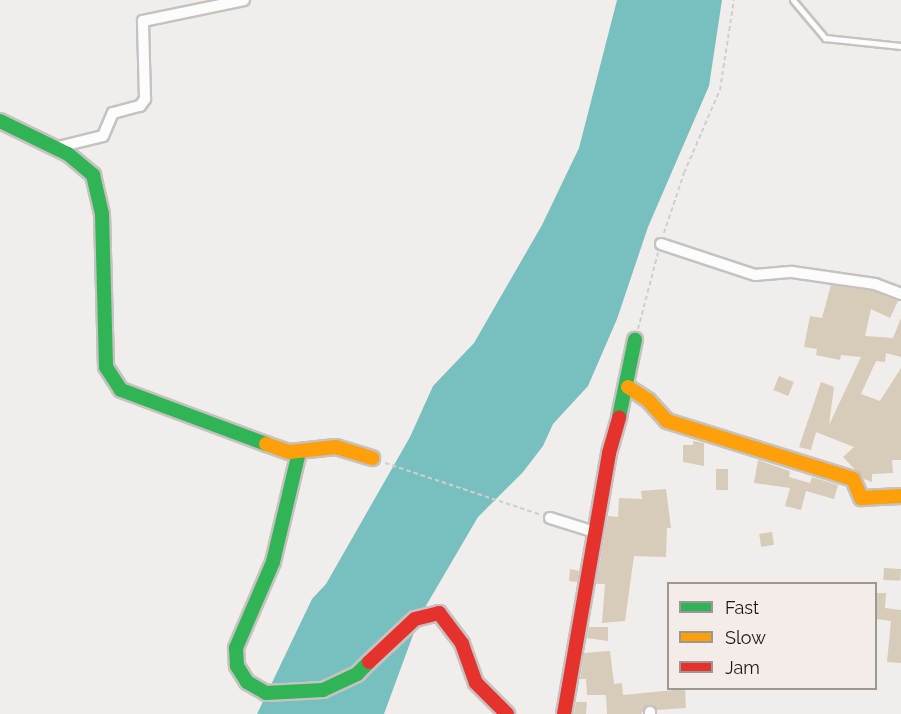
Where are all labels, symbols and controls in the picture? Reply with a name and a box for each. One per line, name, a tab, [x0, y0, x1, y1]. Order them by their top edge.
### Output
legend	[667, 582, 877, 690]
text: Fast	[725, 597, 759, 618]
text: Slow	[725, 627, 766, 648]
text: Jam	[725, 657, 760, 678]

